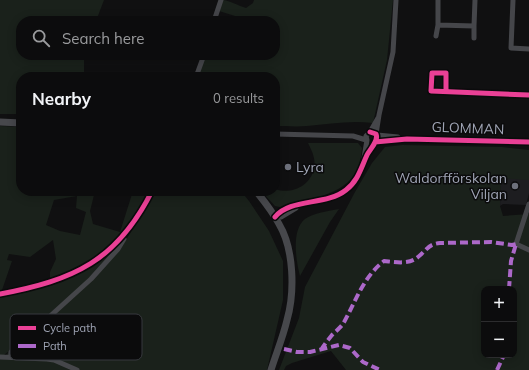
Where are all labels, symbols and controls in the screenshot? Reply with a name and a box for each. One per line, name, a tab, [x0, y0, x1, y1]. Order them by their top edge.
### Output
search box	[16, 16, 280, 60]
icon: search	[30, 27, 52, 49]
text: Search here	[62, 29, 144, 48]
text: Nearby	[32, 88, 91, 109]
text: 0 results	[213, 90, 264, 106]
street label: GLOMMAN	[431, 118, 505, 138]
place label: Lyra	[296, 158, 324, 176]
marker: Lyra	[283, 162, 293, 172]
place label: Waldorfförskolan Viljan	[395, 169, 507, 203]
marker: Waldorfförskolan Viljan	[510, 181, 520, 191]
map controls	[481, 286, 517, 358]
button: +	[481, 286, 517, 322]
legend	[10, 314, 142, 360]
text: Cycle path	[43, 321, 96, 335]
button: −	[481, 322, 517, 358]
text: Path	[43, 339, 67, 353]

